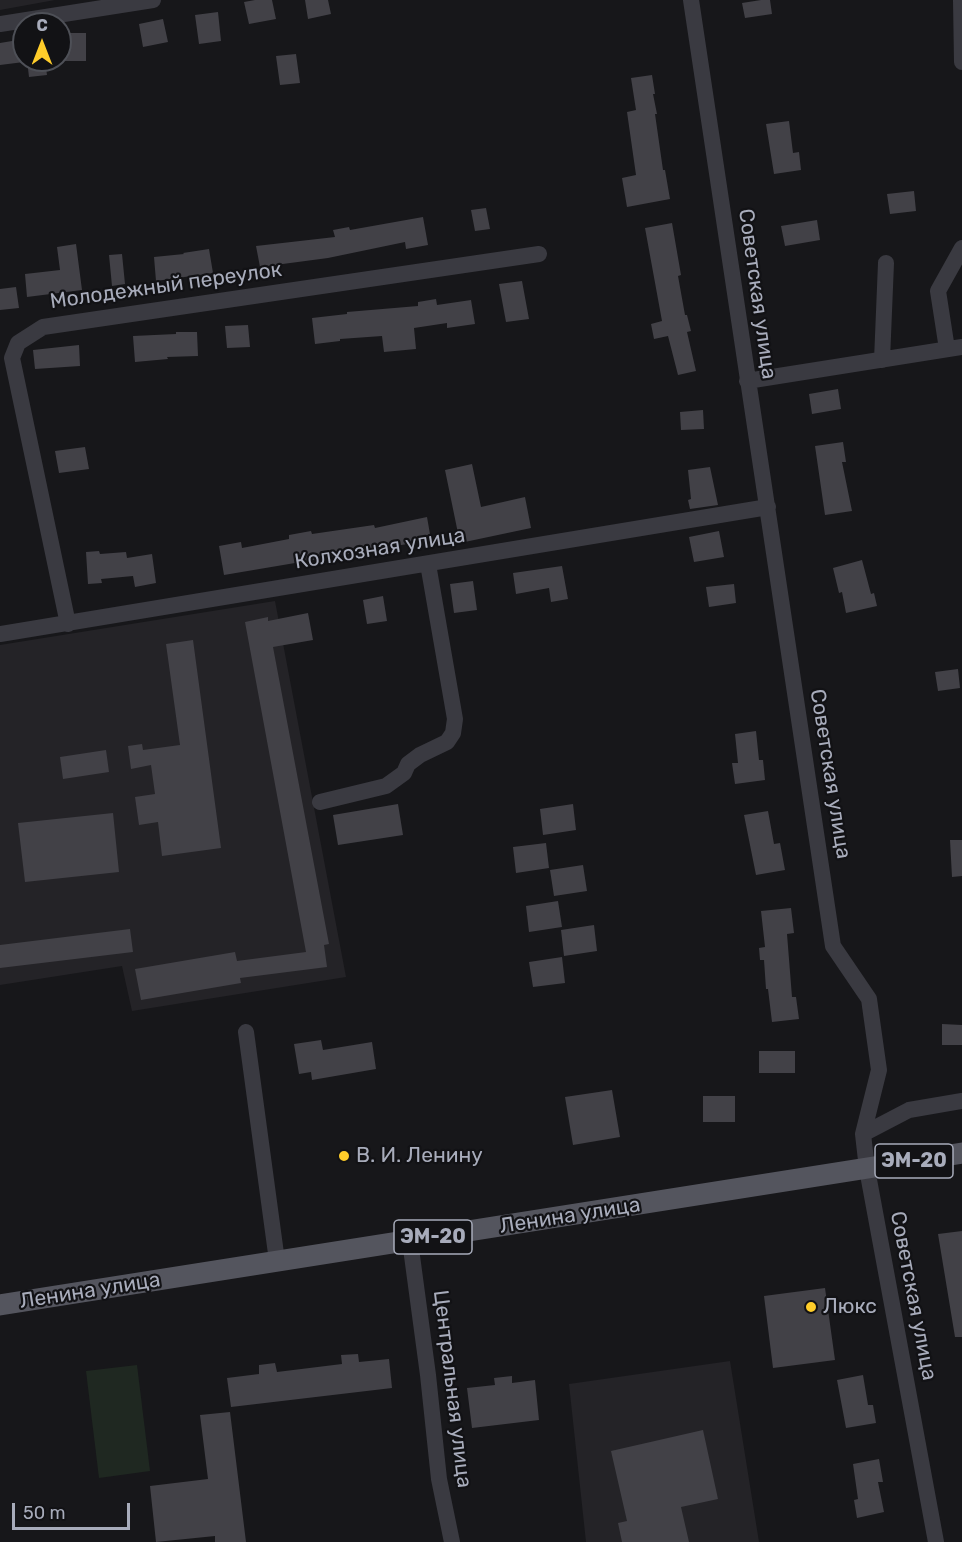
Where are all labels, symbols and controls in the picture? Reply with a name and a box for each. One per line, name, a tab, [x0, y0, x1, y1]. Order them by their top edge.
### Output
north arrow	[12, 12, 72, 72]
text: С	[36, 16, 48, 35]
street label: Советская улица	[733, 207, 781, 381]
street label: Молодежный переулок	[48, 257, 284, 315]
street label: Колхозная улица	[293, 523, 467, 575]
street label: Советская улица	[804, 687, 856, 861]
place label: В. И. Ленину	[356, 1143, 483, 1169]
road number: ЭМ-20	[875, 1144, 953, 1178]
marker: В. И. Ленину	[337, 1149, 351, 1163]
street label: Ленина улица	[498, 1192, 642, 1240]
street label: Советская улица	[884, 1209, 942, 1383]
road number: ЭМ-20	[394, 1220, 472, 1254]
street label: Ленина улица	[18, 1267, 162, 1315]
street label: Центральная улица	[427, 1289, 477, 1489]
place label: Люкс	[823, 1294, 877, 1320]
marker: Люкс	[804, 1300, 818, 1314]
scale bar	[15, 1491, 134, 1529]
text: 50 m	[23, 1502, 66, 1524]

